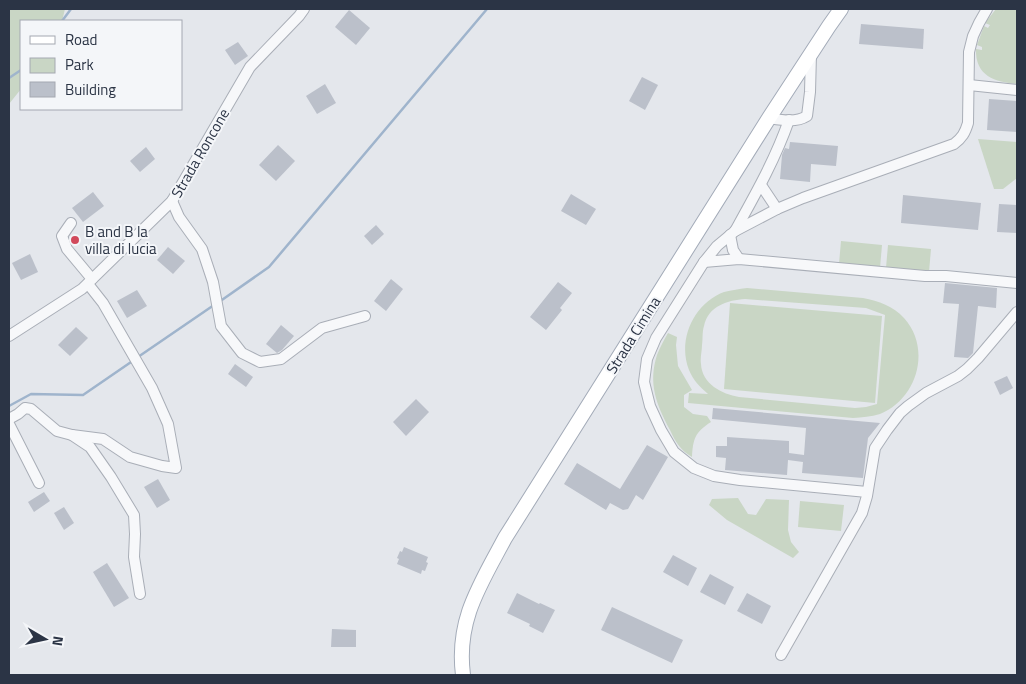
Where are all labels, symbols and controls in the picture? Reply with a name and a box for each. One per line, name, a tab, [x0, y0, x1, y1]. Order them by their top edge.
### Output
legend	[20, 20, 182, 110]
text: Road	[65, 28, 97, 51]
text: Park	[65, 53, 94, 76]
text: Building	[65, 78, 116, 101]
street label: Strada Roncone	[165, 104, 235, 202]
place label: B and B la villa di lucia	[85, 220, 157, 260]
marker: B and B la villa di lucia	[69, 234, 81, 246]
street label: Strada Cimina	[600, 291, 666, 378]
north arrow	[20, 614, 70, 664]
text: N	[47, 635, 69, 648]

